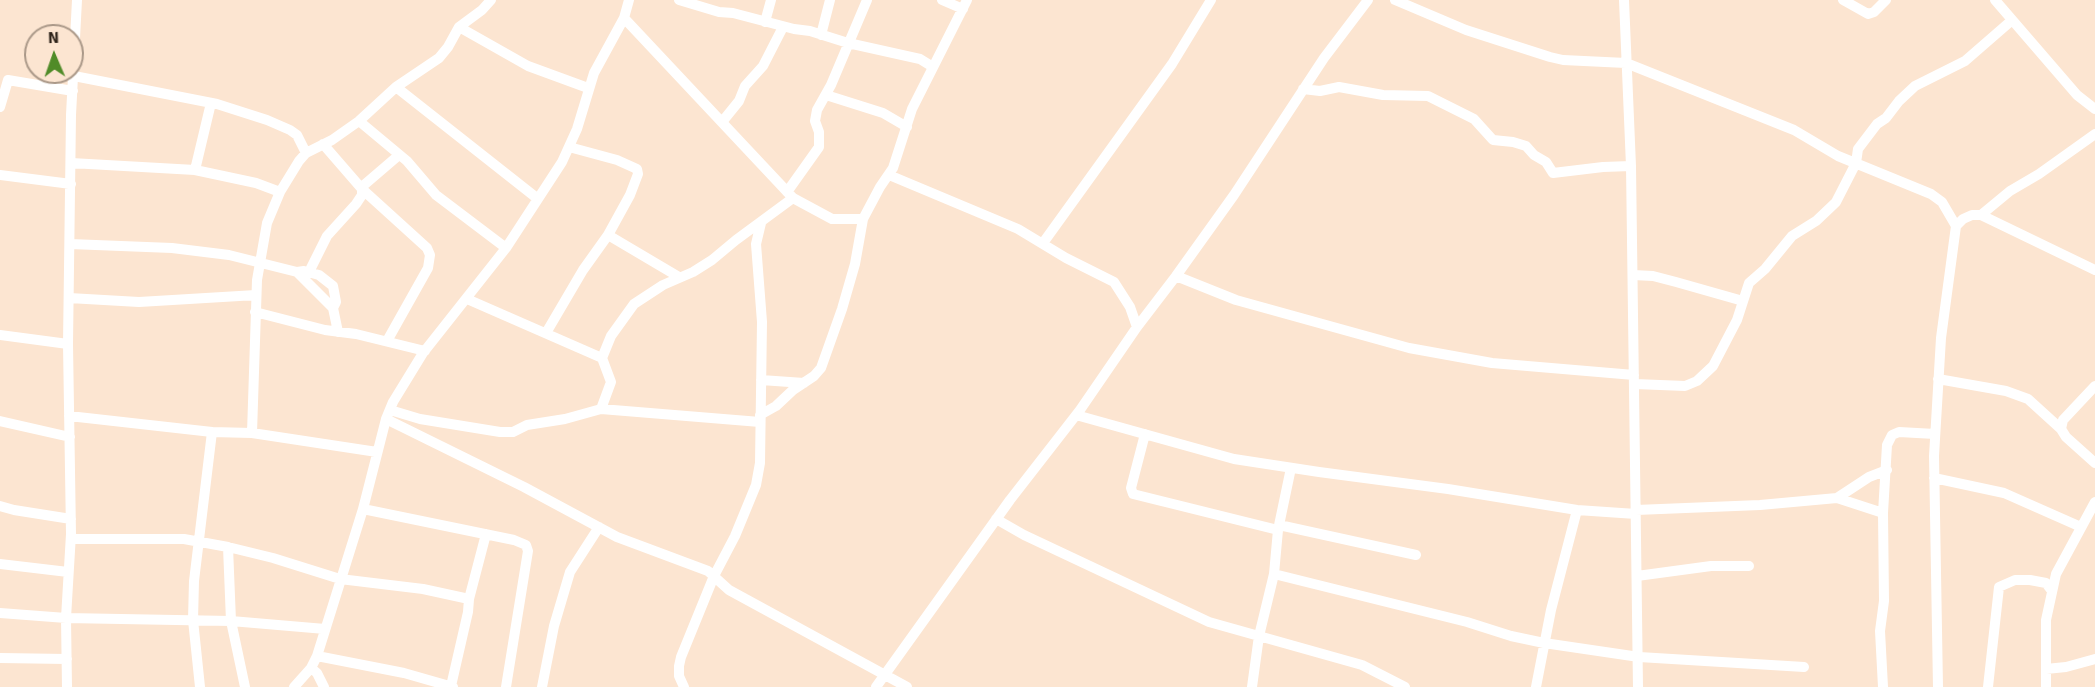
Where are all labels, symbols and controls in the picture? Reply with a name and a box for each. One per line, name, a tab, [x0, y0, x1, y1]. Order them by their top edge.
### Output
north arrow	[24, 24, 84, 84]
text: N	[48, 28, 59, 48]

